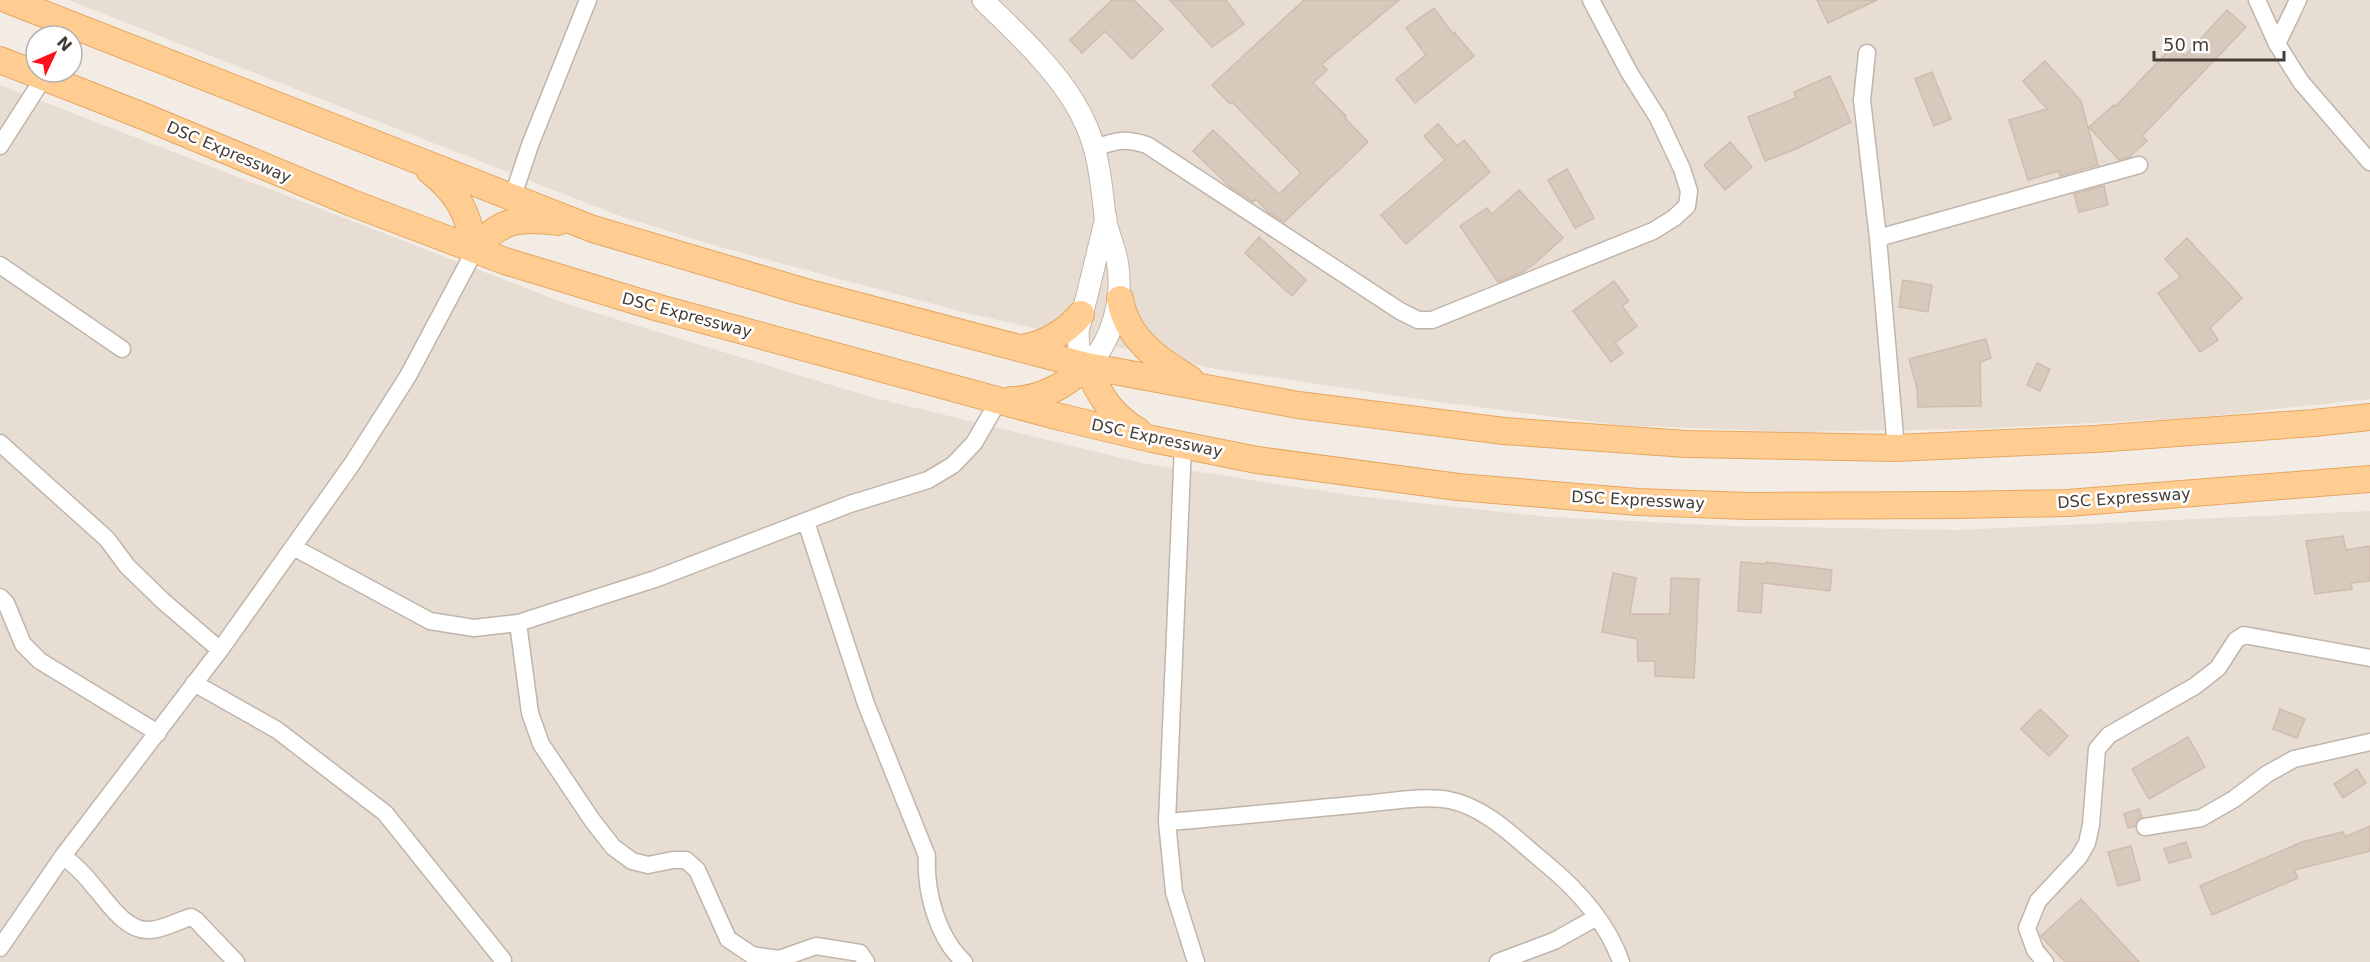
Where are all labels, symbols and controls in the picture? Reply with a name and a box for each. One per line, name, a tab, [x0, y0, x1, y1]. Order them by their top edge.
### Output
north arrow	[24, 24, 84, 84]
scale bar	[2154, 24, 2284, 62]
text: N	[53, 33, 76, 55]
text: 50 m	[2163, 34, 2209, 55]
street label: DSC Expressway	[164, 117, 294, 187]
street label: DSC Expressway	[620, 289, 754, 341]
street label: DSC Expressway	[1090, 415, 1224, 461]
street label: DSC Expressway	[2057, 484, 2191, 512]
street label: DSC Expressway	[1571, 487, 1705, 513]

